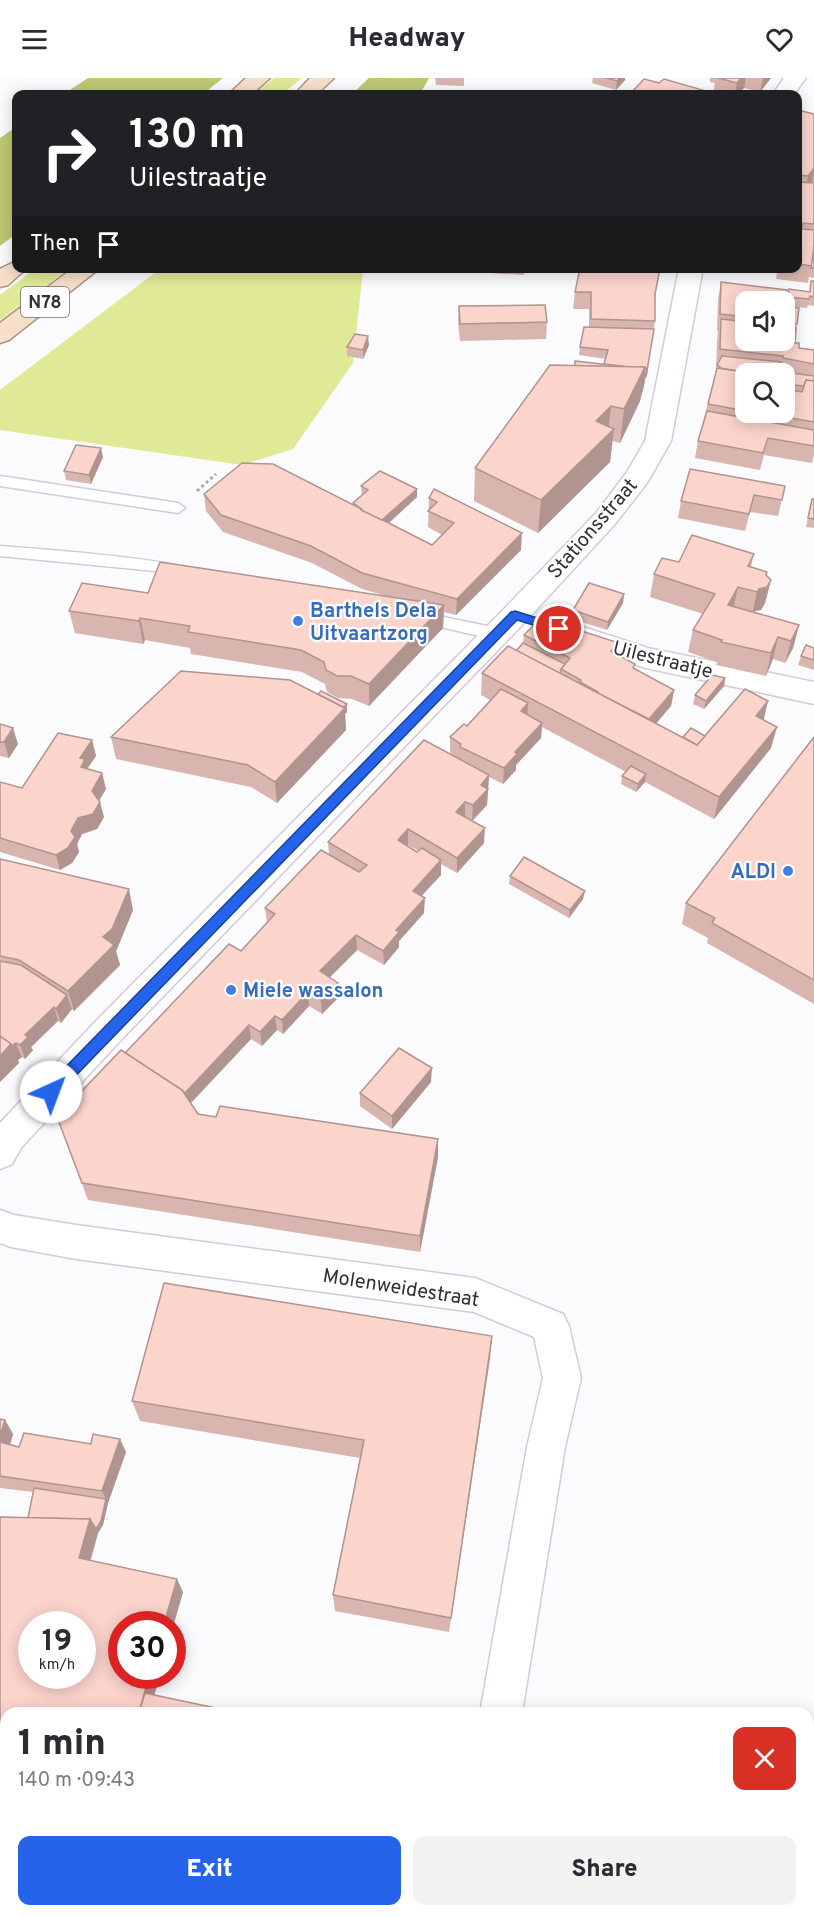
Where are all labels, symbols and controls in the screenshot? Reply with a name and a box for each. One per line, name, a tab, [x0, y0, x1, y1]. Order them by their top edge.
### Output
text: Headway	[349, 22, 465, 56]
icon: menu	[18, 23, 51, 56]
icon: heart	[763, 23, 796, 56]
text: 130 m	[129, 110, 245, 163]
icon: right	[30, 114, 108, 192]
text: Uilestraatje	[129, 162, 267, 196]
icon: arrive	[92, 228, 125, 261]
text: Then	[30, 231, 80, 258]
road number: N78	[21, 287, 69, 317]
map controls	[735, 291, 795, 423]
button: sound	[735, 291, 795, 351]
button: search	[735, 363, 795, 423]
street label: Stationsstraat	[543, 474, 644, 585]
place label: Barthels Dela Uitvaartzorg	[310, 599, 437, 648]
pin	[533, 603, 584, 654]
icon: arrive	[542, 612, 575, 645]
marker: Barthels Dela Uitvaartzorg	[291, 614, 305, 628]
street label: Uilestraatje	[610, 636, 715, 686]
place label: ALDI	[730, 860, 776, 886]
marker: ALDI	[781, 864, 795, 878]
place label: Miele wassalon	[243, 979, 383, 1005]
marker: Miele wassalon	[224, 983, 238, 997]
position arrow	[19, 1060, 83, 1124]
street label: Molenweidestraat	[321, 1264, 481, 1314]
speed limit sign: 30	[108, 1611, 186, 1689]
text: 19	[42, 1624, 72, 1661]
text: km/h	[39, 1656, 75, 1675]
text: 1 min	[18, 1722, 106, 1768]
button: close	[733, 1727, 796, 1790]
text: 140 m · 09:43	[18, 1768, 135, 1794]
button: Exit	[18, 1836, 401, 1905]
button: Share	[413, 1836, 796, 1905]

